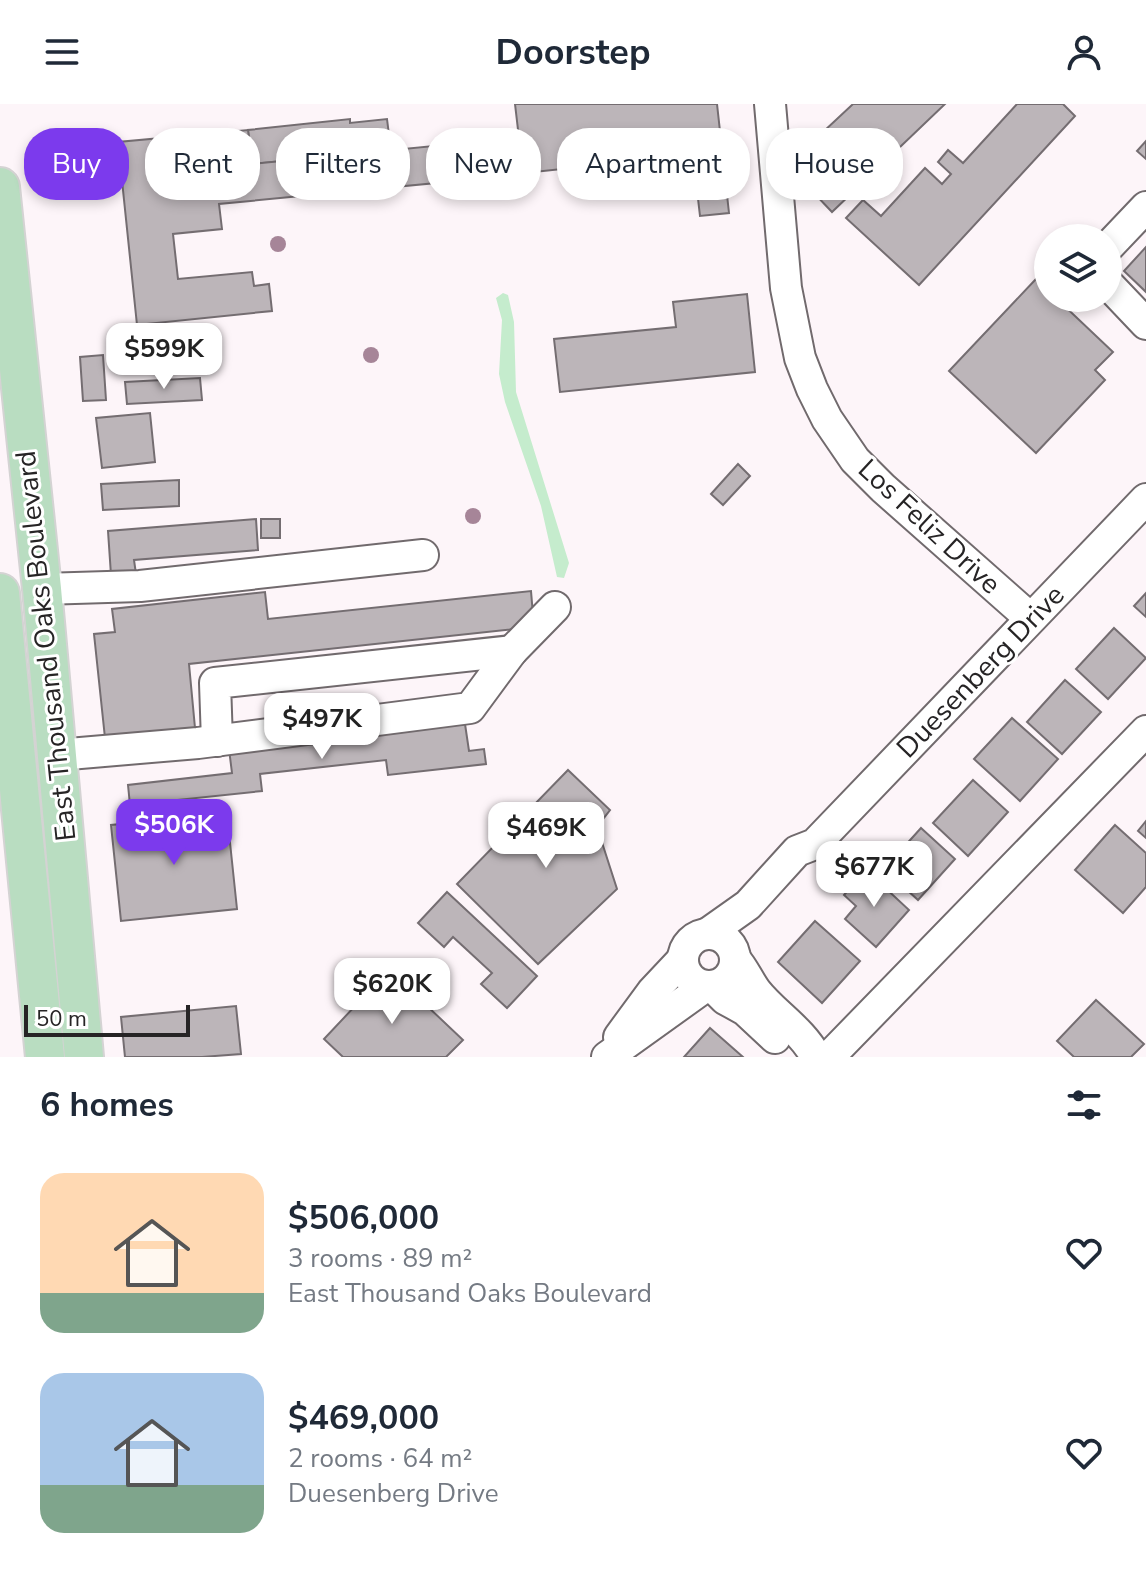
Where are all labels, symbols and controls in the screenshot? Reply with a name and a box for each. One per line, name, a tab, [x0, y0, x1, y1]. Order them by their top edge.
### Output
text: Doorstep	[496, 28, 650, 77]
icon: menu	[40, 30, 84, 74]
icon: person	[1062, 30, 1106, 74]
chip: Buy	[24, 128, 129, 200]
chip: Rent	[145, 128, 260, 200]
chip: Filters	[276, 128, 410, 200]
chip: New	[426, 128, 541, 200]
chip: Apartment	[557, 128, 750, 200]
chip: House	[766, 128, 903, 200]
map controls	[1034, 224, 1122, 312]
button: layers	[1034, 224, 1122, 312]
pin: $599K	[108, 323, 220, 391]
text: $599K	[124, 331, 204, 366]
street label: East Thousand Oaks Boulevard	[7, 449, 85, 843]
street label: Los Feliz Drive	[850, 451, 1009, 603]
street label: Duesenberg Drive	[888, 577, 1073, 766]
pin: $497K	[266, 693, 378, 761]
text: $497K	[282, 701, 362, 736]
pin: $506K	[118, 799, 230, 867]
pin: $469K	[490, 802, 602, 870]
text: $506K	[134, 807, 214, 842]
text: $469K	[506, 810, 586, 845]
pin: $677K	[818, 841, 930, 909]
text: $677K	[834, 849, 914, 884]
pin: $620K	[336, 958, 448, 1026]
text: $620K	[352, 966, 432, 1001]
scale bar	[24, 1001, 190, 1037]
text: 50 m	[36, 1004, 87, 1034]
text: 6 homes	[40, 1082, 174, 1128]
icon: filters	[1062, 1083, 1106, 1127]
text: $506,000	[288, 1195, 439, 1241]
icon: home	[104, 1205, 200, 1301]
icon: heart	[1062, 1231, 1106, 1275]
text: 3 rooms · 89 m²	[288, 1241, 472, 1276]
text: East Thousand Oaks Boulevard	[288, 1276, 652, 1311]
text: $469,000	[288, 1395, 439, 1441]
icon: home	[104, 1405, 200, 1501]
icon: heart	[1062, 1431, 1106, 1475]
text: 2 rooms · 64 m²	[288, 1441, 472, 1476]
text: Duesenberg Drive	[288, 1476, 499, 1511]

